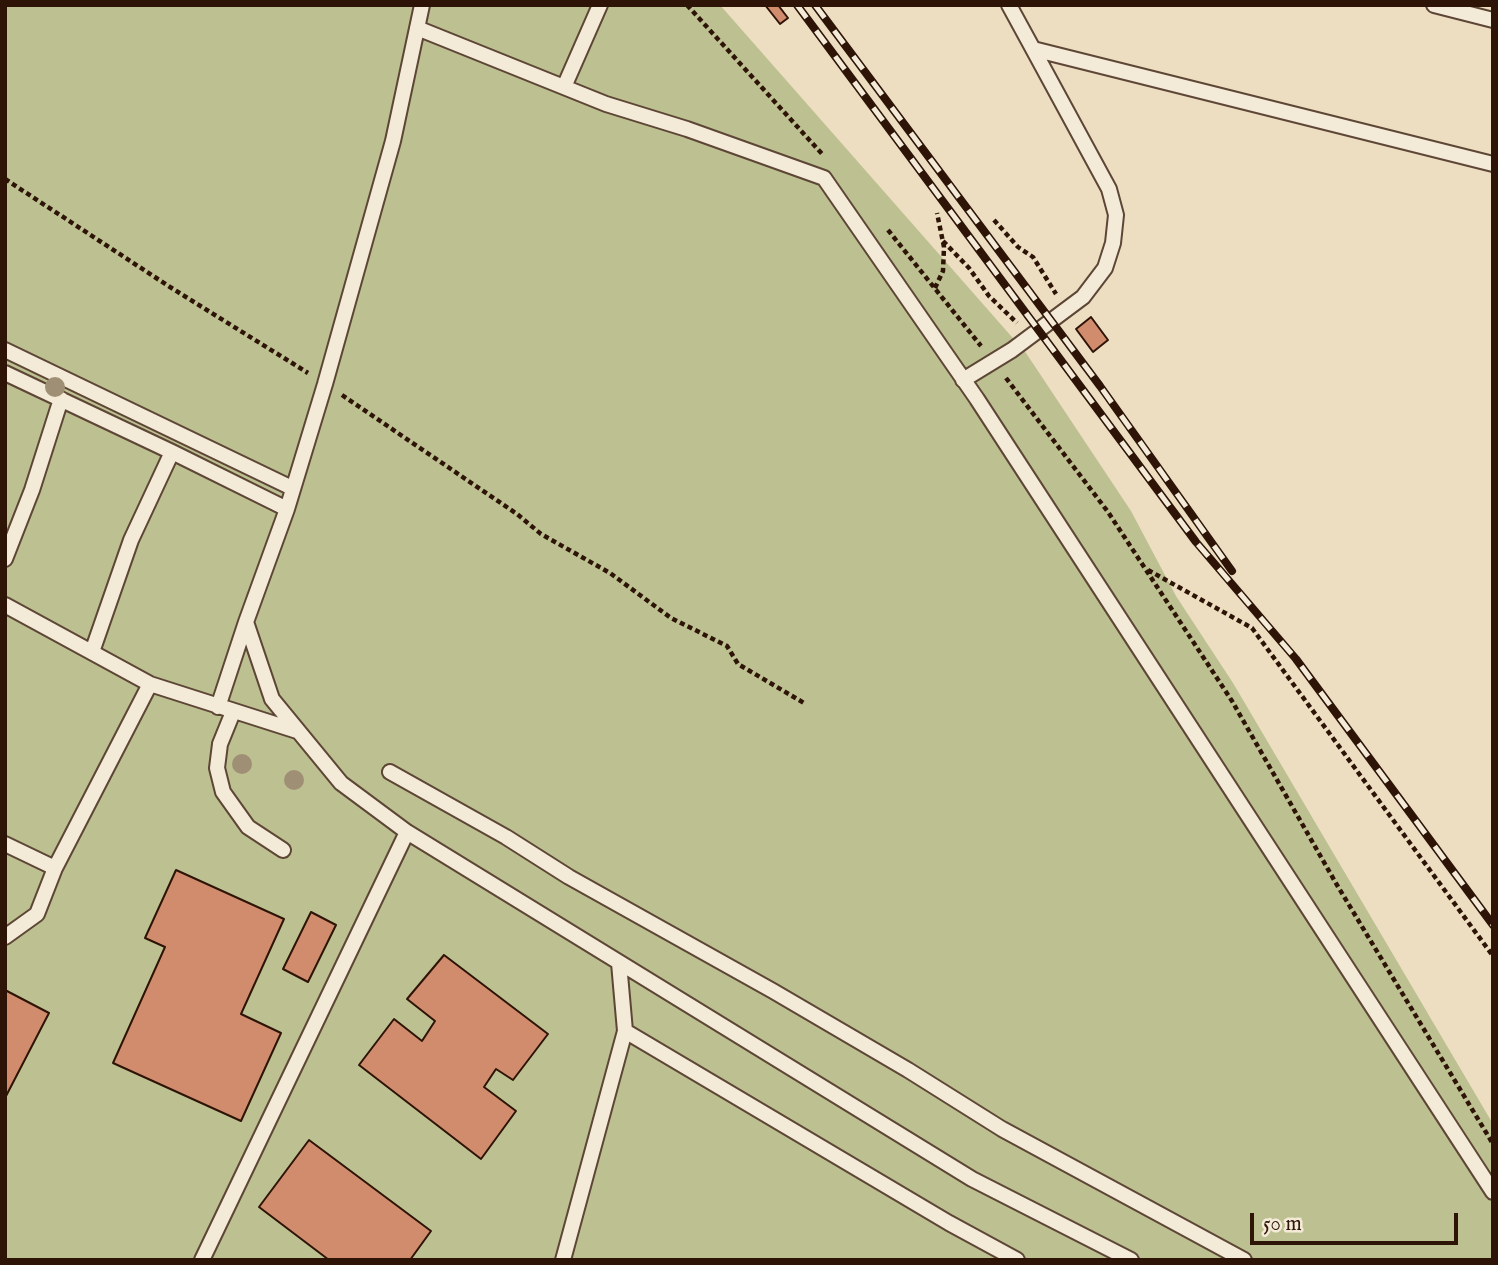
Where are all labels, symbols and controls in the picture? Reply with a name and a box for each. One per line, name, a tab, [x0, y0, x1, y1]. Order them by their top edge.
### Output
scale bar	[1253, 1198, 1461, 1242]
text: 50 m	[1263, 1211, 1302, 1238]

